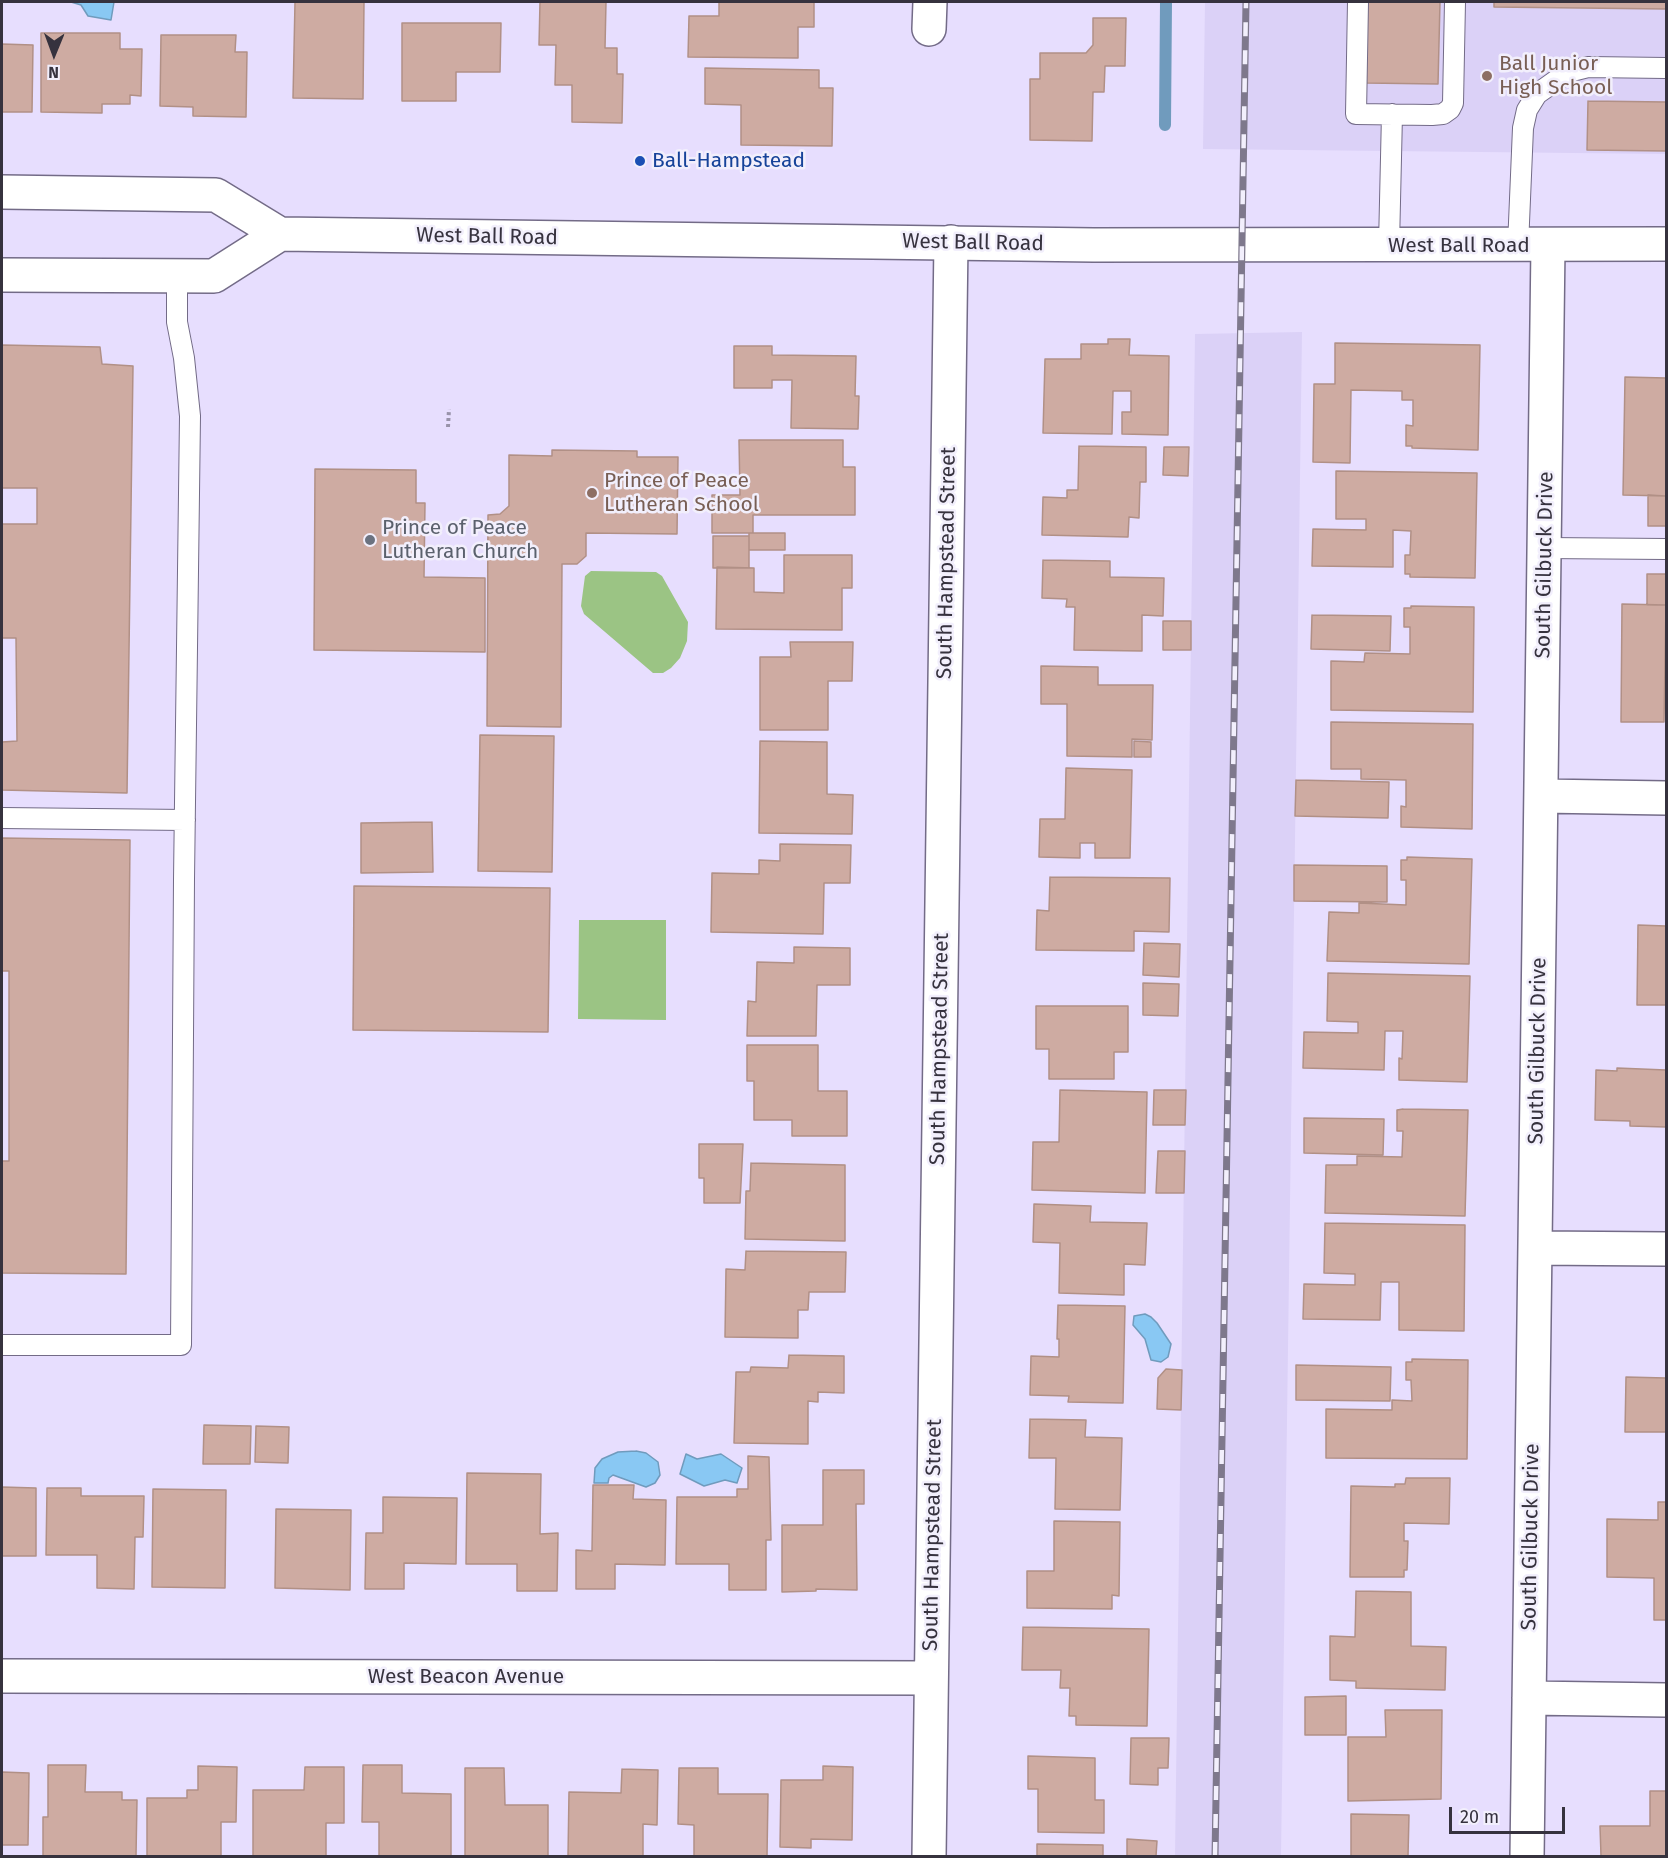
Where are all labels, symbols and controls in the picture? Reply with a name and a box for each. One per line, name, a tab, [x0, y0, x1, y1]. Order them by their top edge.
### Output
north arrow	[24, 24, 84, 84]
place label: Ball Junior High School	[1499, 51, 1612, 101]
text: N	[48, 63, 59, 82]
marker: Ball Junior High School	[1480, 69, 1494, 83]
place label: Ball-Hampstead	[652, 148, 805, 174]
marker: Ball-Hampstead	[633, 154, 647, 168]
street label: West Ball Road	[416, 223, 558, 251]
street label: West Ball Road	[902, 229, 1044, 257]
street label: West Ball Road	[1388, 233, 1530, 259]
street label: South Hampstead Street	[932, 447, 962, 679]
place label: Prince of Peace Lutheran School	[604, 468, 759, 518]
street label: South Gilbuck Drive	[1531, 471, 1559, 659]
marker: Prince of Peace Lutheran School	[585, 486, 599, 500]
place label: Prince of Peace Lutheran Church	[382, 515, 538, 565]
marker: Prince of Peace Lutheran Church	[363, 533, 377, 547]
street label: South Hampstead Street	[925, 933, 955, 1165]
street label: South Gilbuck Drive	[1524, 957, 1552, 1145]
street label: South Hampstead Street	[918, 1419, 948, 1651]
street label: South Gilbuck Drive	[1517, 1443, 1545, 1631]
street label: West Beacon Avenue	[368, 1664, 564, 1690]
scale bar	[1452, 1795, 1568, 1833]
text: 20 m	[1460, 1806, 1499, 1828]

